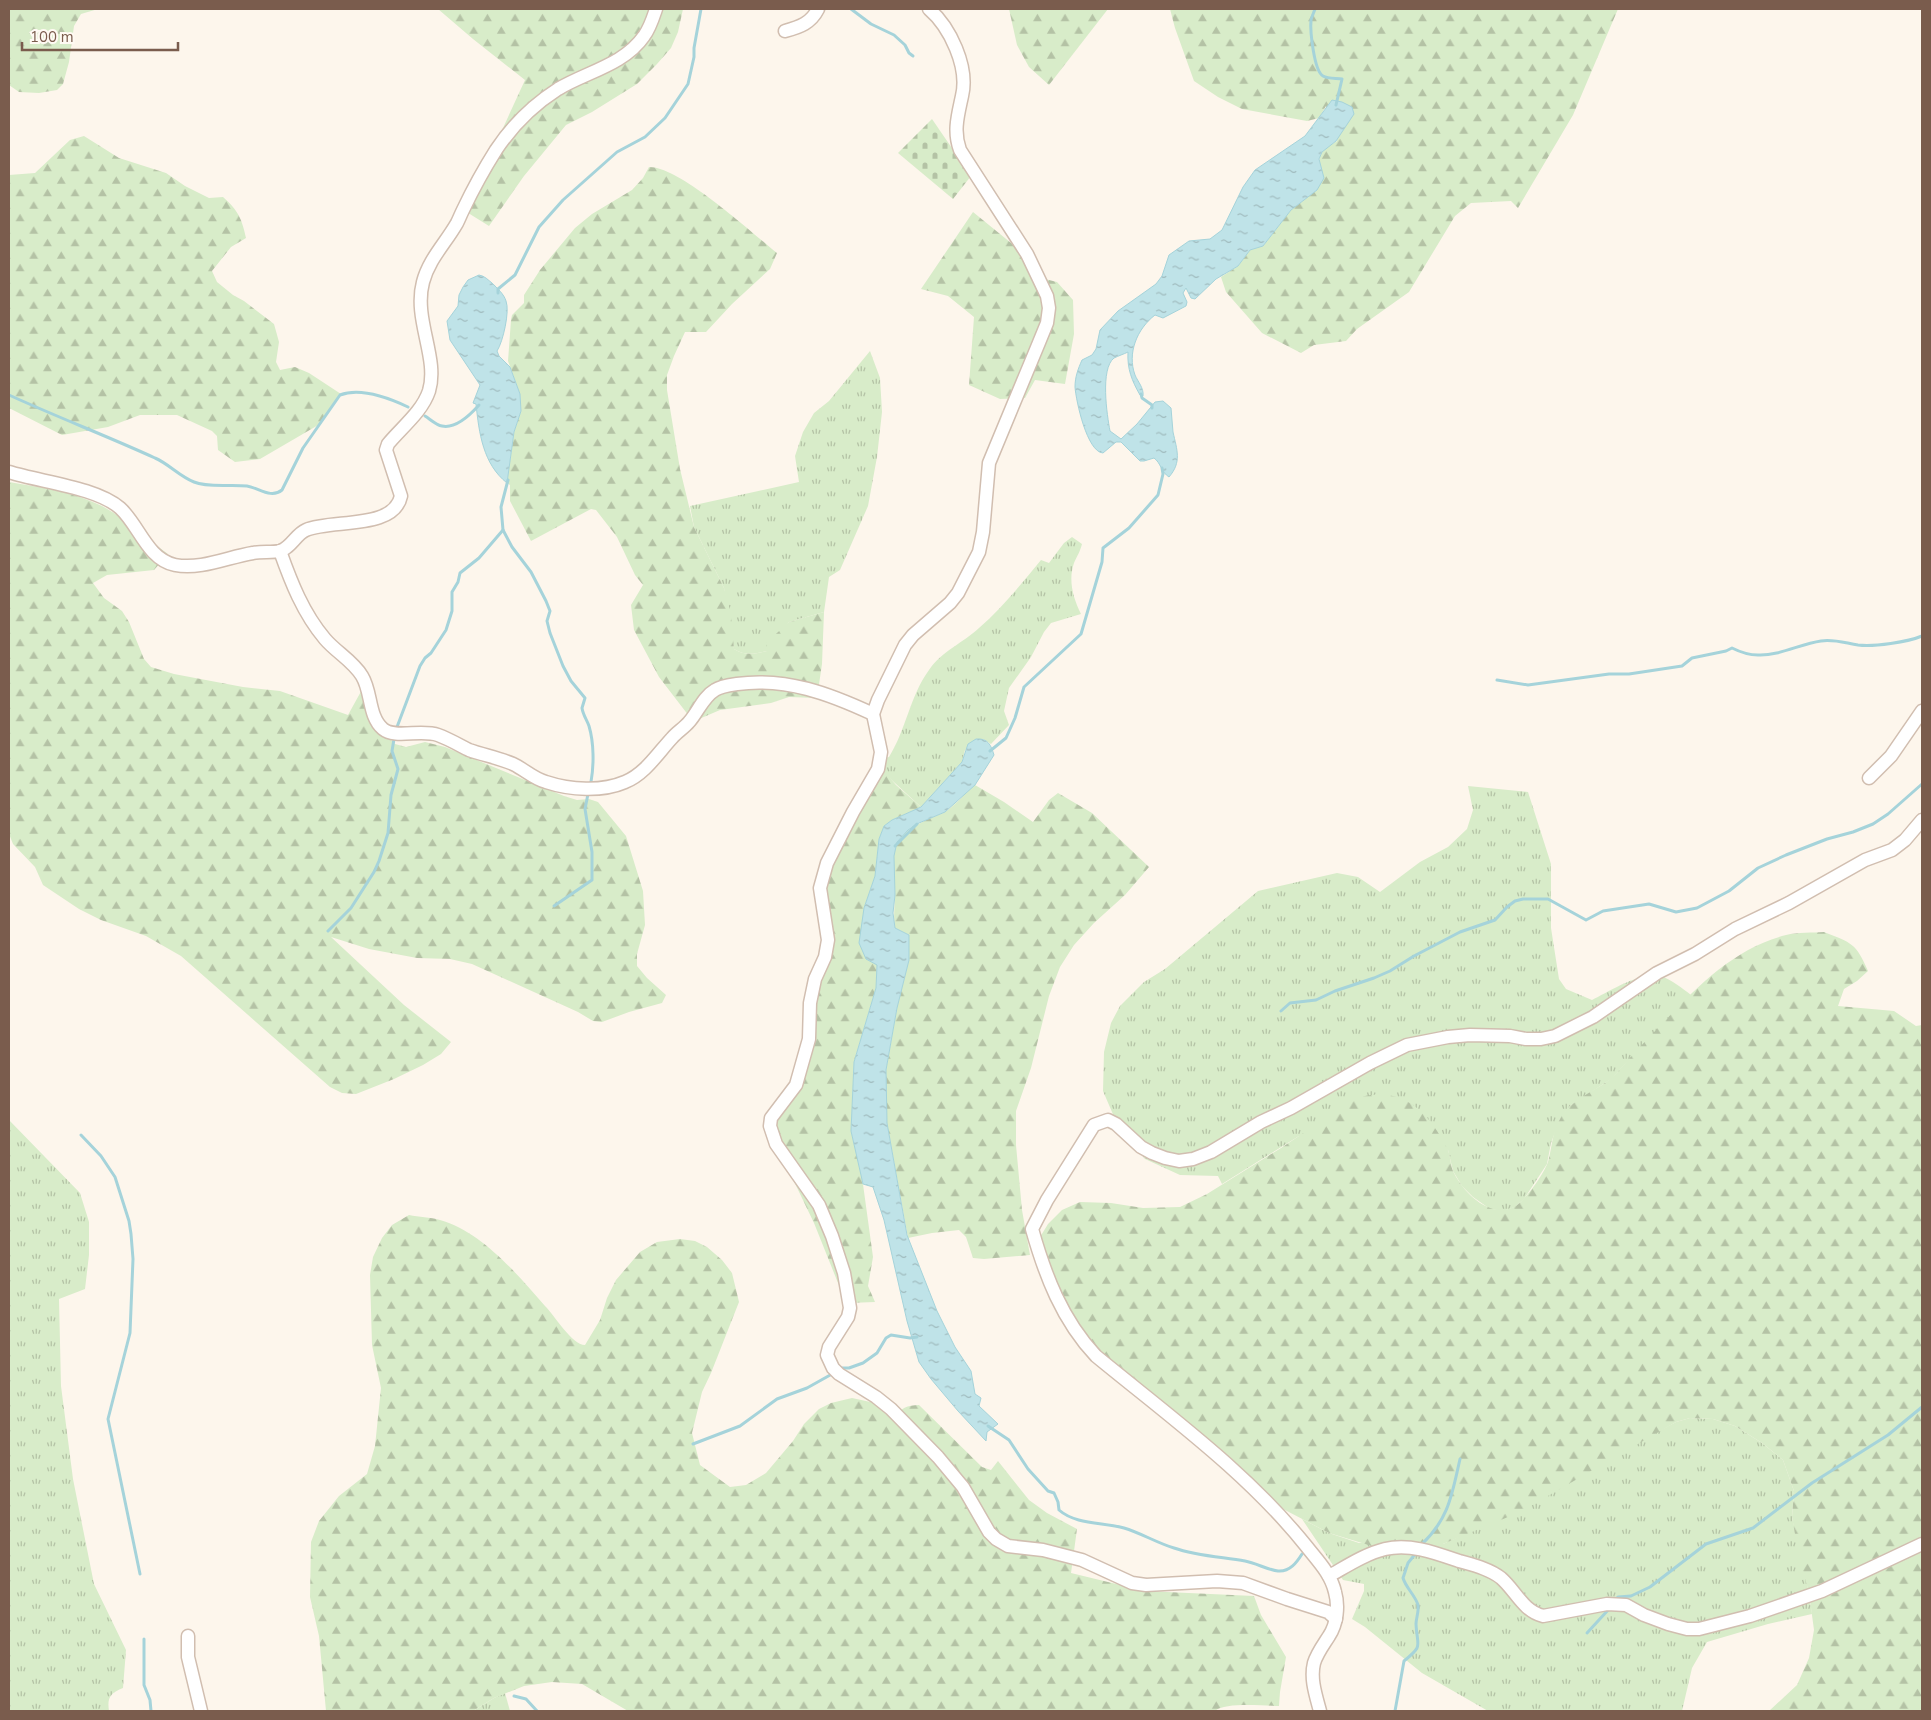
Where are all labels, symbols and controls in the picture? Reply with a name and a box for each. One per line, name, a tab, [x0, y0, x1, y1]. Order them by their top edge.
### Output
scale bar	[22, 20, 179, 52]
text: 100 m	[30, 27, 74, 47]

